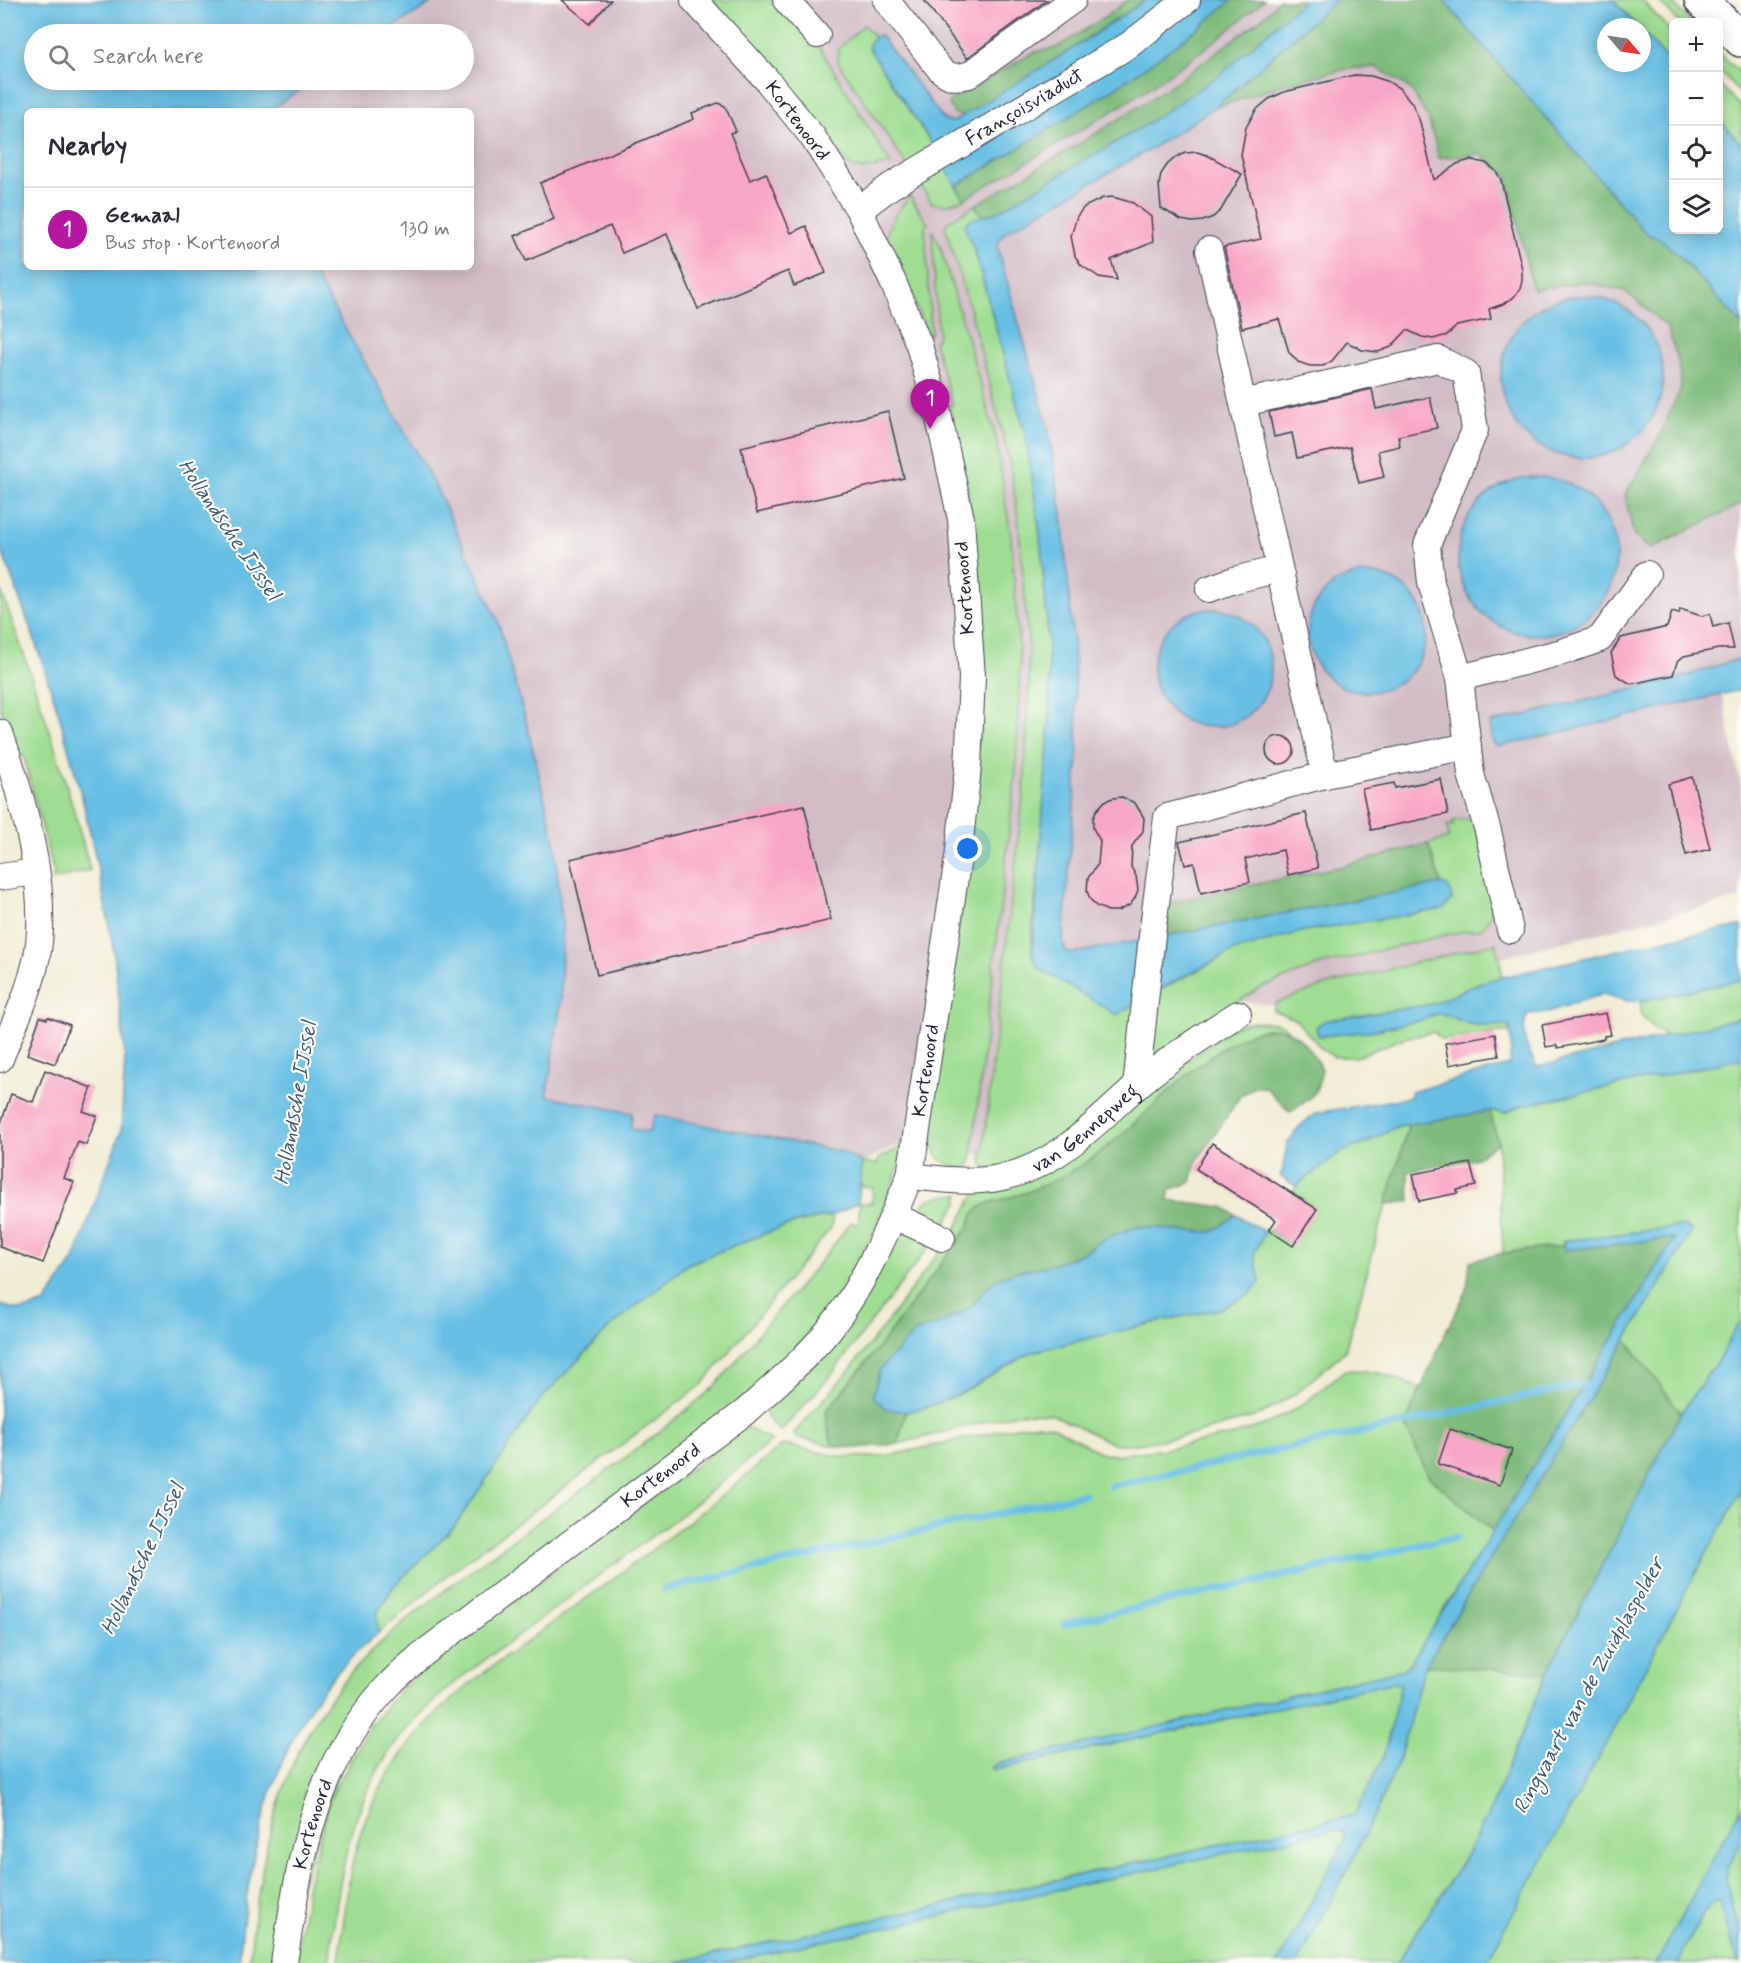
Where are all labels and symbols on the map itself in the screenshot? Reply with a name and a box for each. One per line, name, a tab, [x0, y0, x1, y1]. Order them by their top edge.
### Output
north arrow	[1597, 18, 1651, 72]
street label: Françoisviaduct	[960, 61, 1088, 152]
street label: Kortenoord	[758, 76, 836, 166]
pin: 1	[910, 380, 950, 429]
water label: Hollandsche IJssel	[171, 454, 288, 608]
street label: Kortenoord	[948, 540, 982, 636]
your location	[953, 834, 982, 863]
water label: Hollandsche IJssel	[268, 1017, 324, 1187]
street label: Kortenoord	[906, 1022, 946, 1119]
street label: van Gennepweg	[1027, 1077, 1146, 1179]
street label: Kortenoord	[615, 1436, 706, 1514]
water label: Hollandsche IJssel	[94, 1477, 193, 1639]
water label: Ringvaart van de Zuidplaspolder	[1507, 1550, 1674, 1820]
street label: Kortenoord	[287, 1775, 340, 1872]

